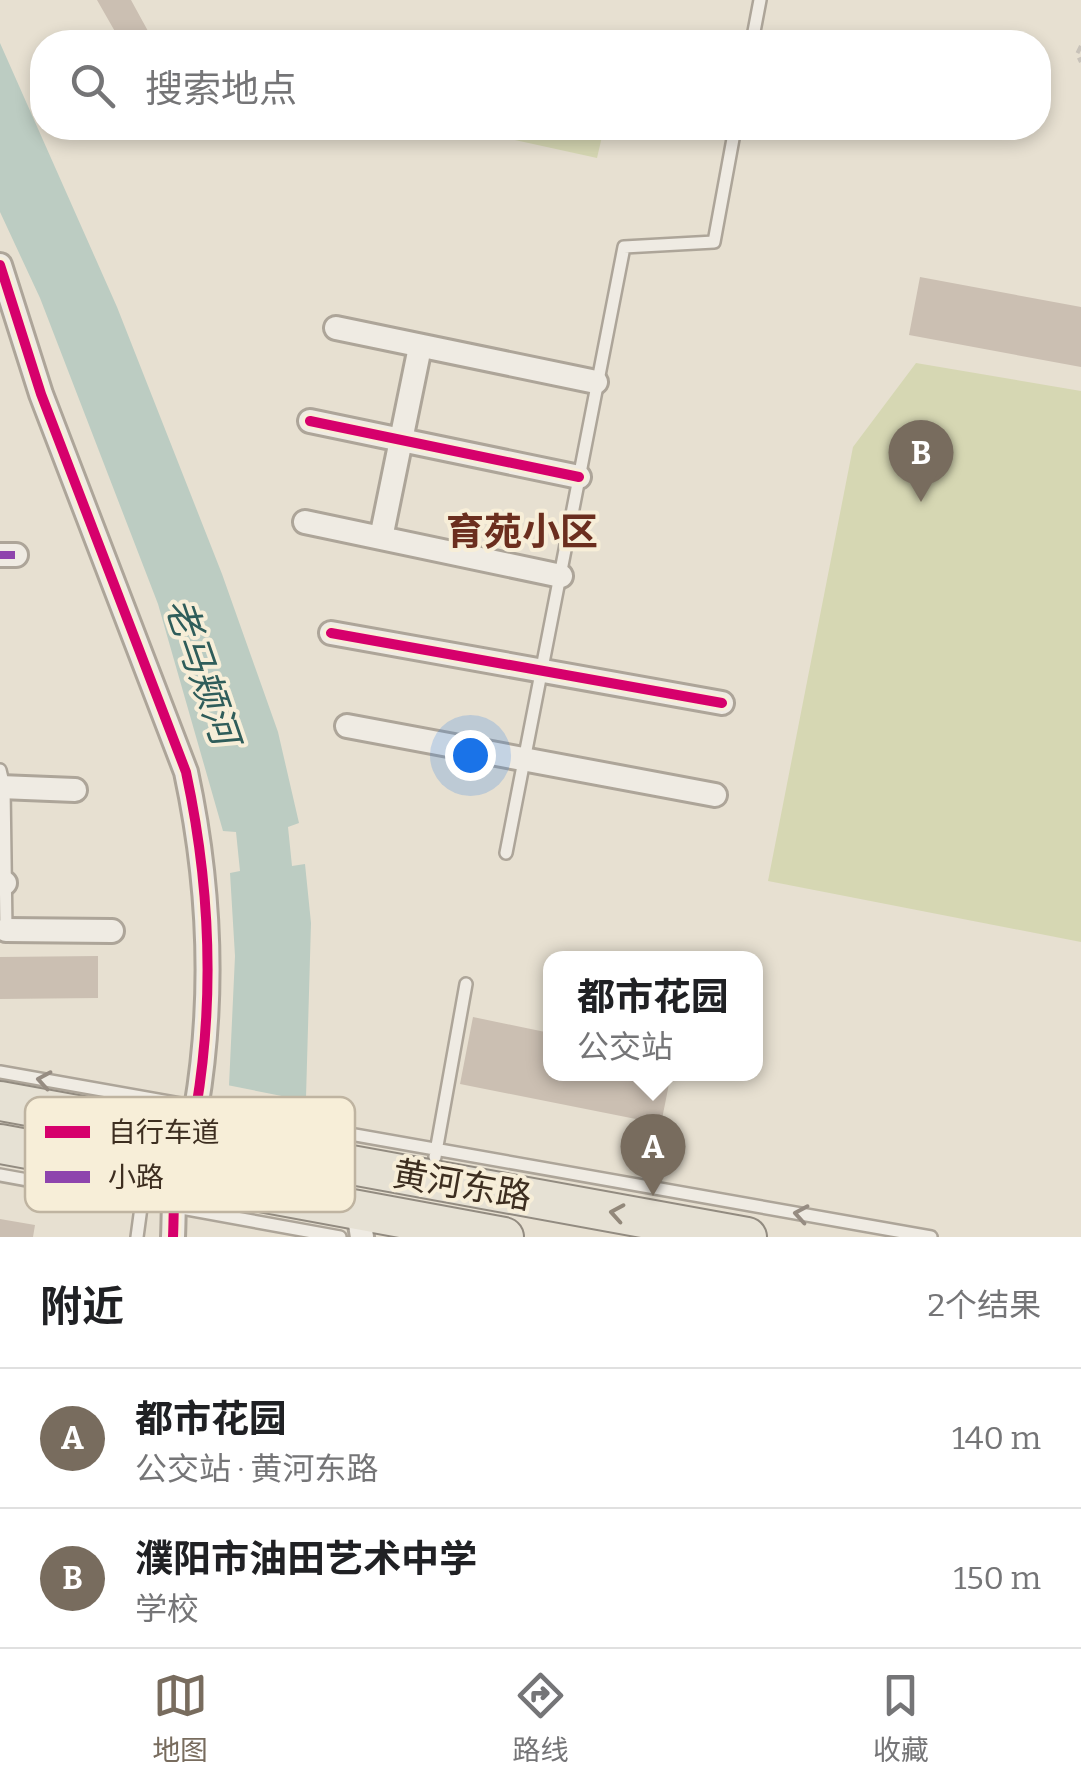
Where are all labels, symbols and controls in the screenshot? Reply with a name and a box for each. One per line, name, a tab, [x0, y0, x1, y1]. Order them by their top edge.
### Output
search box	[30, 30, 1051, 140]
icon: search	[65, 58, 120, 113]
text: 搜索地点	[145, 66, 297, 112]
pin: B	[888, 420, 954, 502]
district label: 育苑小区	[446, 509, 598, 555]
water label: 老马颊河	[156, 592, 251, 757]
your location	[445, 730, 496, 781]
popup	[543, 951, 763, 1081]
text: 都市花园	[577, 974, 729, 1020]
text: 公交站	[577, 1028, 673, 1066]
one-way arrow	[35, 1070, 52, 1091]
legend	[25, 1097, 355, 1212]
pin: A	[620, 1114, 686, 1196]
text: 自行车道	[108, 1116, 220, 1149]
street label: 黄河东路	[389, 1152, 535, 1218]
text: 小路	[108, 1161, 164, 1194]
one-way arrow	[608, 1203, 625, 1224]
one-way arrow	[793, 1204, 809, 1225]
text: 附近	[40, 1282, 124, 1332]
text: 2个结果	[928, 1286, 1041, 1324]
text: 都市花园	[135, 1396, 287, 1442]
text: A	[61, 1419, 84, 1457]
text: 140 m	[952, 1419, 1041, 1457]
text: 公交站 · 黄河东路	[135, 1450, 379, 1488]
text: 濮阳市油田艺术中学	[135, 1536, 477, 1582]
text: B	[62, 1559, 83, 1597]
text: 150 m	[953, 1559, 1041, 1597]
text: 学校	[135, 1590, 199, 1628]
tab: 地图	[152, 1668, 208, 1768]
tab: 路线	[512, 1668, 569, 1768]
tab: 收藏	[873, 1668, 929, 1768]

